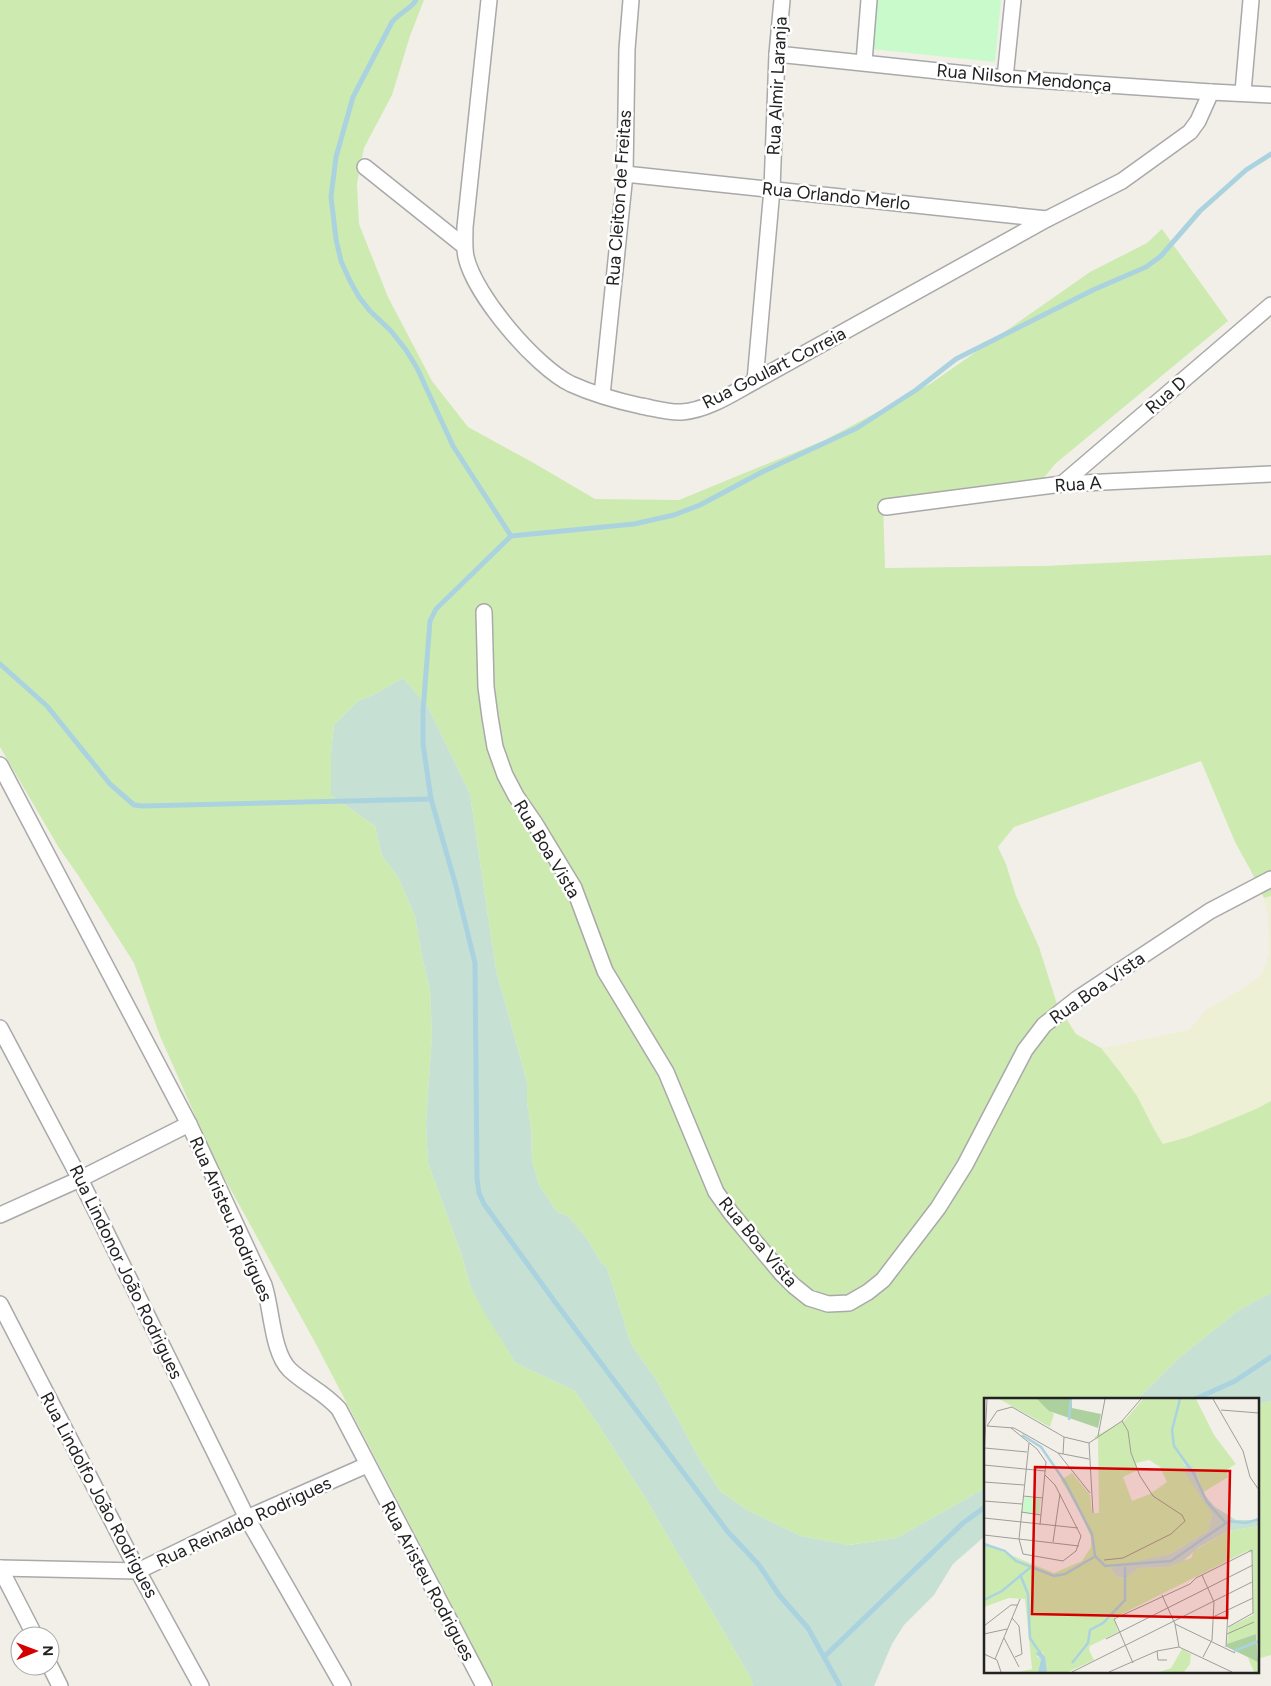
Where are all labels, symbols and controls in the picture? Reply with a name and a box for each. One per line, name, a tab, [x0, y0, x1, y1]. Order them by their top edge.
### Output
street label: Rua Almir Laranja	[762, 16, 792, 156]
street label: Rua Nilson Mendonça	[936, 59, 1112, 97]
street label: Rua Cleiton de Freitas	[602, 109, 636, 287]
street label: Rua Orlando Merlo	[761, 177, 911, 215]
street label: Rua Goulart Correia	[698, 322, 850, 414]
street label: Rua D	[1141, 371, 1191, 419]
street label: Rua A	[1054, 471, 1102, 497]
street label: Rua Boa Vista	[509, 796, 585, 902]
street label: Rua Boa Vista	[1045, 947, 1149, 1029]
street label: Rua Aristeu Rodrigues	[185, 1133, 277, 1305]
street label: Rua Lindonor João Rodrigues	[64, 1161, 188, 1383]
street label: Rua Boa Vista	[714, 1192, 802, 1292]
street label: Rua Lindolfo João Rodrigues	[35, 1388, 163, 1602]
inset map	[984, 1398, 1258, 1674]
street label: Rua Reinaldo Rodrigues	[153, 1472, 335, 1572]
street label: Rua Aristeu Rodrigues	[376, 1497, 480, 1665]
north arrow	[10, 1626, 60, 1676]
text: N	[39, 1645, 56, 1656]

